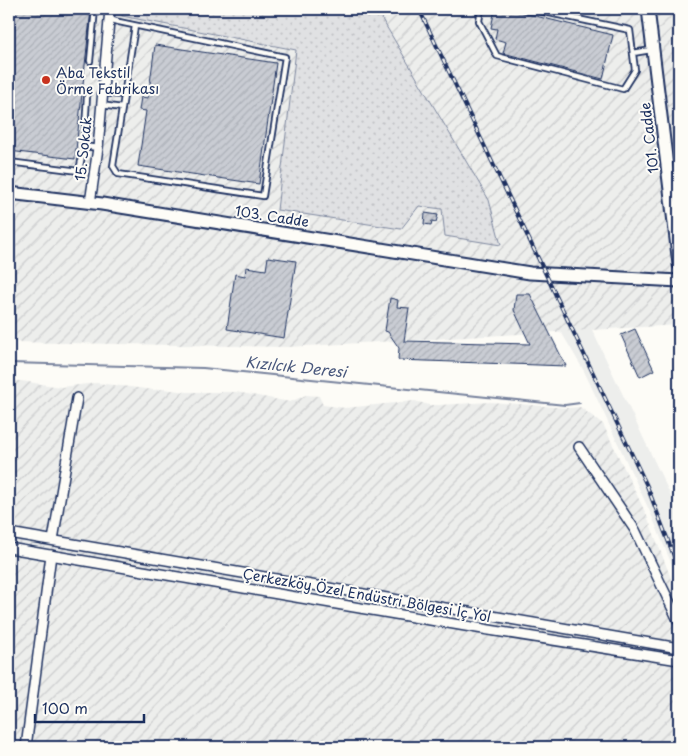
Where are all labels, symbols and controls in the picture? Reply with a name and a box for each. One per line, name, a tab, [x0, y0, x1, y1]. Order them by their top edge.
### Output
place label: Aba Tekstil Örme Fabrikası	[56, 62, 159, 99]
marker: Aba Tekstil Örme Fabrikası	[40, 74, 52, 86]
street label: 101. Cadde	[634, 101, 664, 175]
street label: 15. Sokak	[69, 116, 97, 182]
street label: 103. Cadde	[233, 200, 311, 232]
water label: Kızılcık Deresi	[244, 349, 350, 383]
street label: Çerkezköy Özel Endüstri Bölgesi İç Yol	[241, 563, 493, 627]
scale bar	[35, 691, 144, 723]
text: 100 m	[42, 696, 88, 719]

